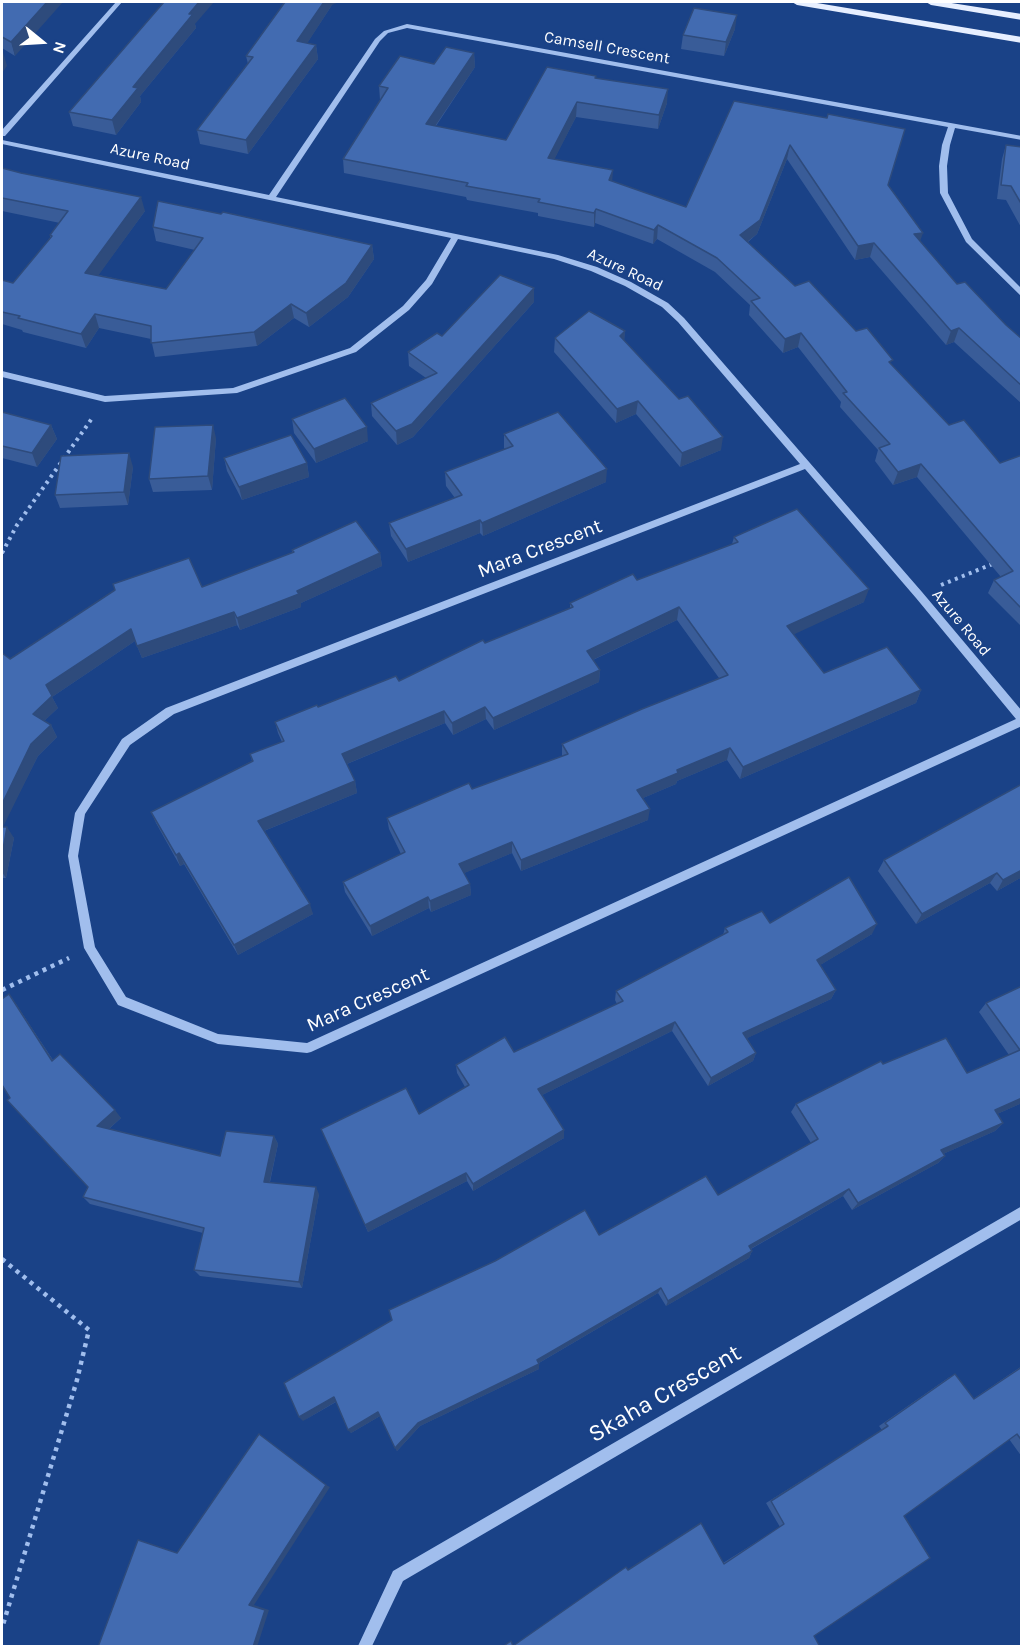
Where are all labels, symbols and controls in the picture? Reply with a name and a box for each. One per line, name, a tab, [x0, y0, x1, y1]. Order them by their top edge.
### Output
north arrow	[12, 12, 72, 72]
street label: Camsell Crescent	[543, 27, 671, 69]
text: N	[49, 39, 70, 56]
street label: Azure Road	[108, 139, 192, 175]
street label: Azure Road	[584, 244, 666, 296]
street label: Mara Crescent	[474, 514, 606, 584]
street label: Azure Road	[928, 586, 994, 660]
street label: Mara Crescent	[303, 962, 433, 1038]
street label: Skaha Crescent	[584, 1339, 746, 1449]

